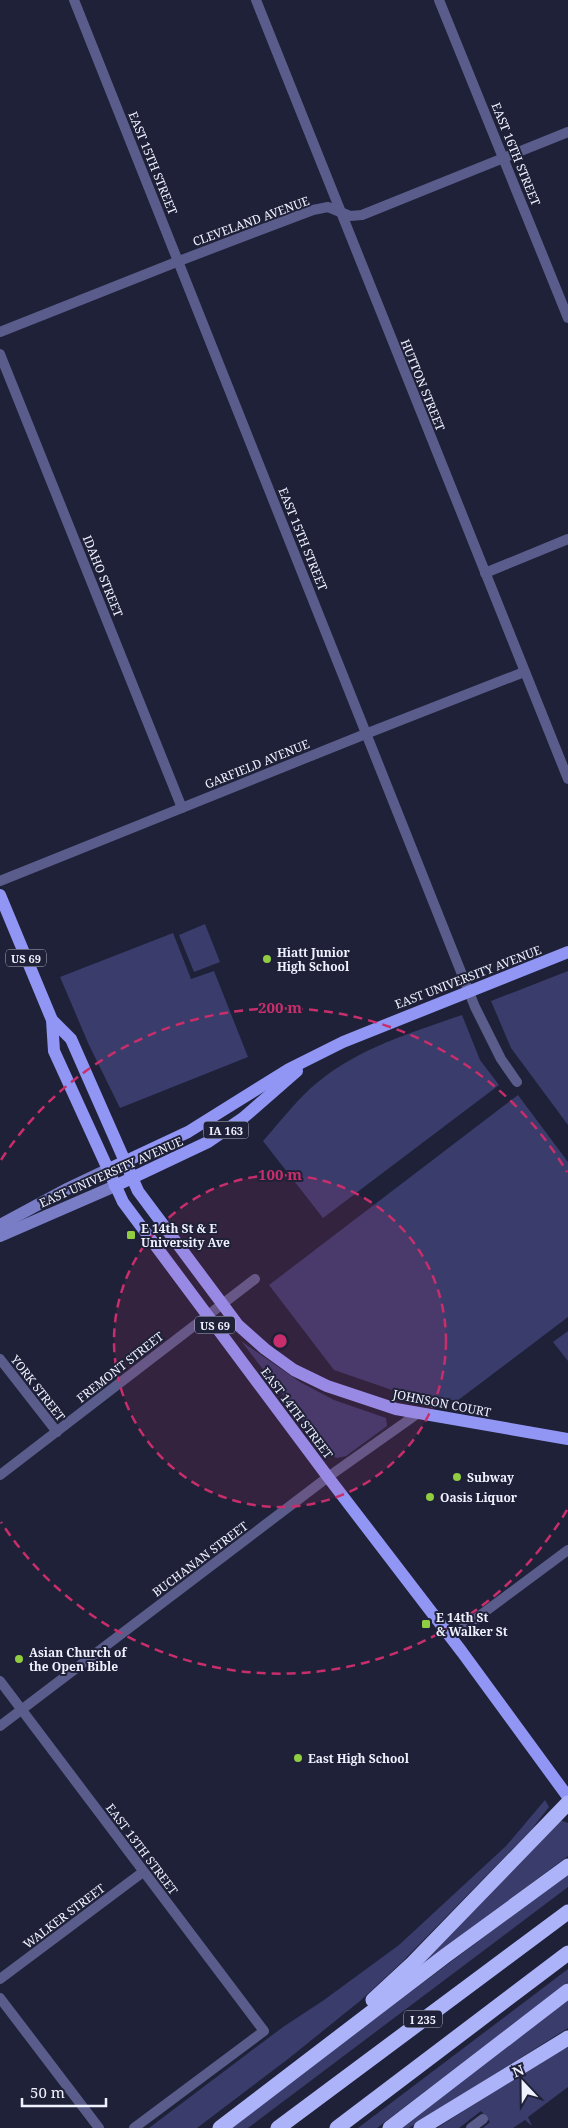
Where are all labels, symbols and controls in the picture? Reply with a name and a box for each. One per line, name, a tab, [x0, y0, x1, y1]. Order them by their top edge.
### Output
street label: EAST 16TH STREET	[488, 100, 545, 209]
street label: EAST 15TH STREET	[125, 109, 182, 218]
street label: CLEVELAND AVENUE	[190, 192, 312, 250]
street label: HUTTON STREET	[397, 337, 449, 434]
street label: EAST 15TH STREET	[275, 485, 332, 594]
street label: IDAHO STREET	[79, 533, 127, 620]
street label: GARFIELD AVENUE	[202, 735, 312, 793]
street label: EAST UNIVERSITY AVENUE	[392, 941, 544, 1013]
place label: Hiatt Junior High School	[277, 944, 350, 975]
road number: US 69	[6, 950, 46, 966]
marker: Hiatt Junior High School	[261, 953, 273, 965]
text: 200 m	[258, 997, 302, 1017]
road number: IA 163	[204, 1122, 248, 1138]
street label: EAST UNIVERSITY AVENUE	[36, 1133, 186, 1211]
text: 100 m	[258, 1164, 302, 1184]
place label: E 14th St & E University Ave	[141, 1220, 230, 1251]
marker: E 14th St & E University Ave	[125, 1229, 137, 1241]
road number: US 69	[195, 1316, 235, 1334]
street label: FREMONT STREET	[73, 1327, 168, 1406]
centre of rings	[271, 1332, 289, 1350]
street label: YORK STREET	[6, 1351, 69, 1425]
street label: EAST 14TH STREET	[257, 1364, 337, 1463]
street label: JOHNSON COURT	[391, 1385, 493, 1421]
place label: Subway	[467, 1469, 514, 1486]
marker: Subway	[451, 1471, 463, 1483]
place label: Oasis Liquor	[440, 1489, 518, 1506]
marker: Oasis Liquor	[424, 1491, 436, 1503]
street label: BUCHANAN STREET	[149, 1517, 252, 1601]
place label: E 14th St & Walker St	[436, 1609, 508, 1640]
marker: E 14th St & Walker St	[420, 1618, 432, 1630]
place label: Asian Church of the Open Bible	[29, 1644, 127, 1675]
marker: Asian Church of the Open Bible	[13, 1653, 25, 1665]
place label: East High School	[308, 1750, 410, 1767]
marker: East High School	[292, 1752, 304, 1764]
street label: EAST 13TH STREET	[102, 1800, 182, 1899]
street label: WALKER STREET	[20, 1879, 109, 1952]
road number: I 235	[404, 2010, 442, 2028]
north arrow	[498, 2058, 548, 2108]
text: N	[509, 2060, 527, 2081]
scale bar	[22, 2076, 106, 2108]
text: 50 m	[30, 2082, 65, 2102]

